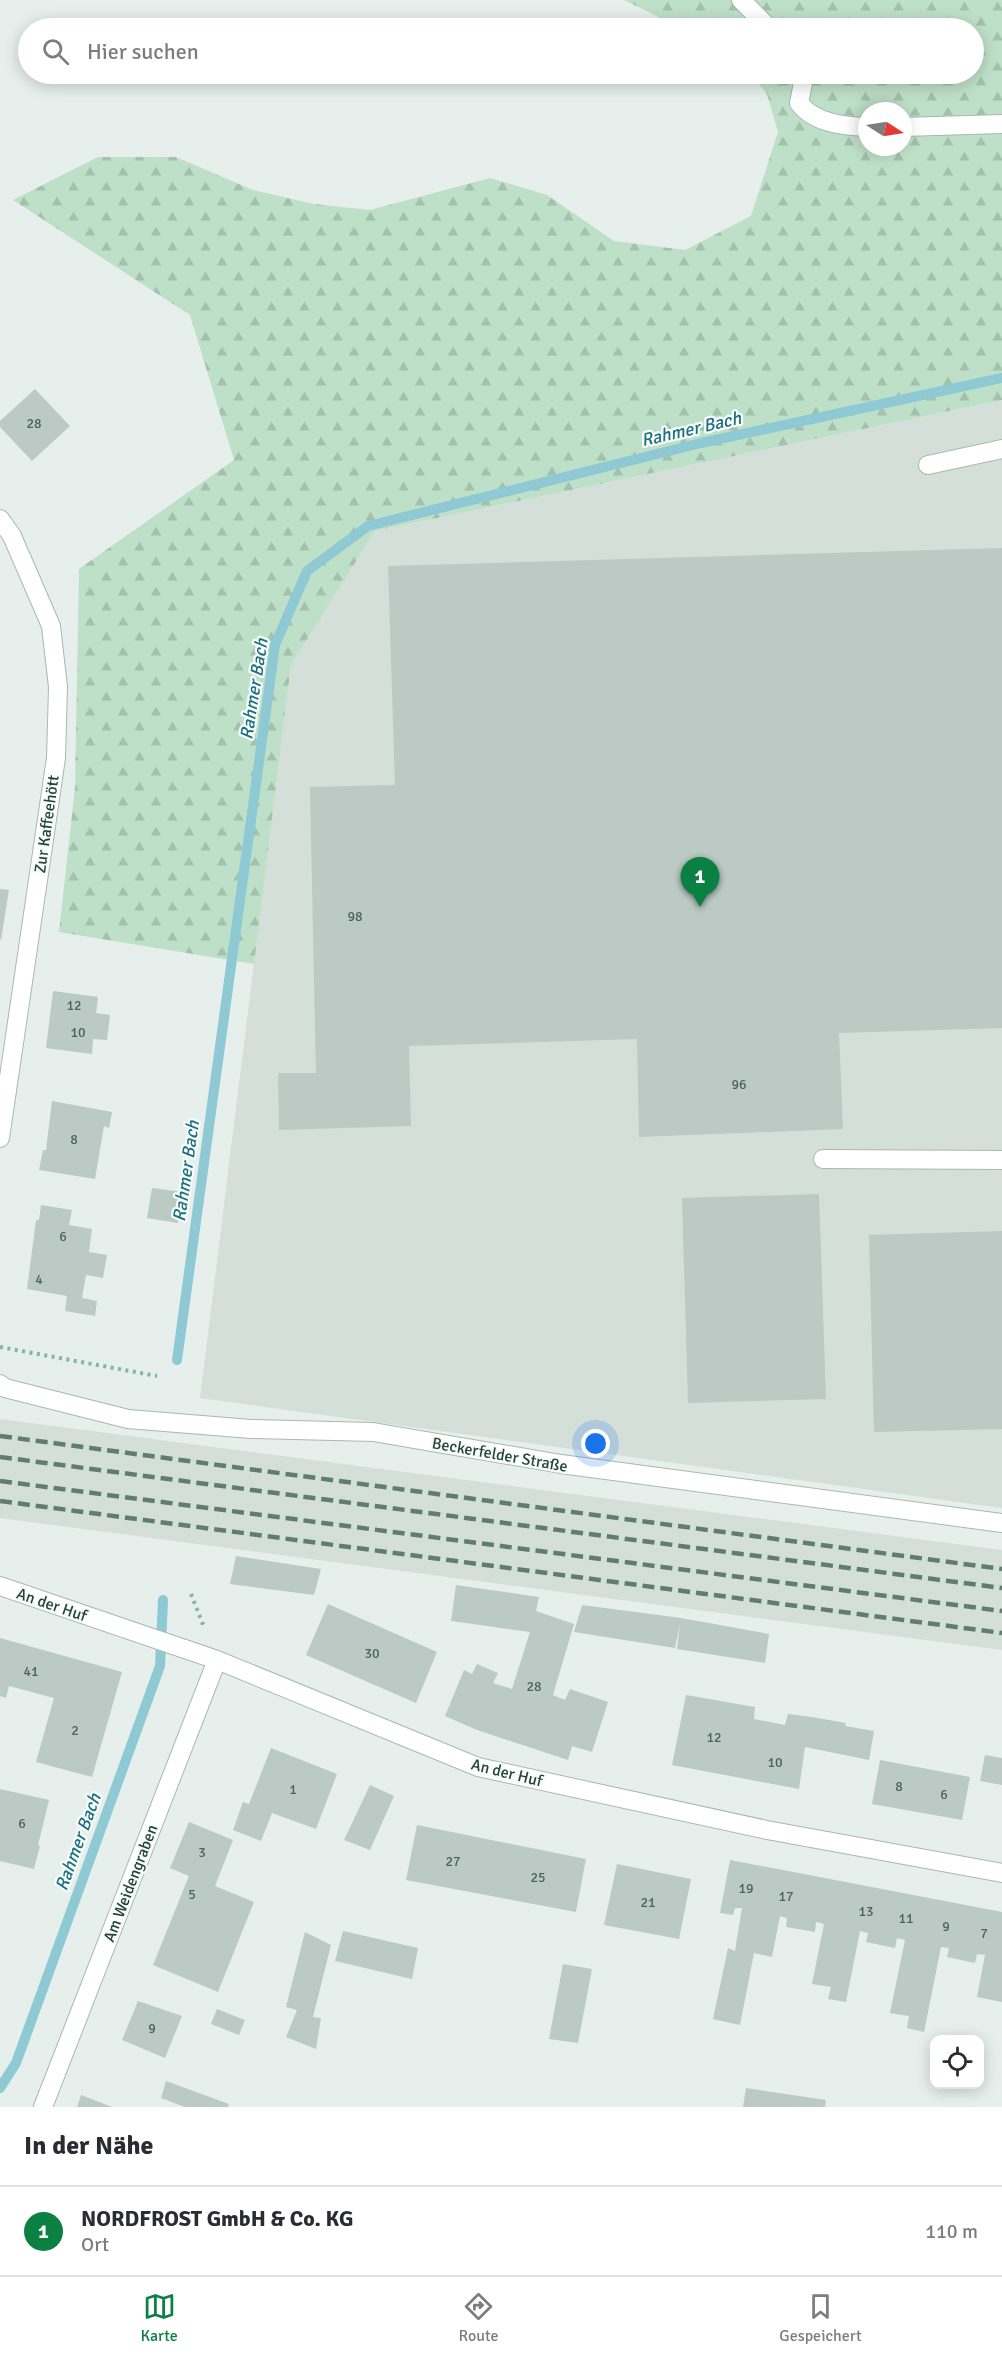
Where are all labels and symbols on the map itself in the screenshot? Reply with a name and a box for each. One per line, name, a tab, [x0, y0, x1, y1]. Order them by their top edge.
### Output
north arrow	[858, 102, 912, 156]
water label: Rahmer Bach	[639, 407, 744, 451]
house number: 28	[26, 415, 42, 432]
water label: Rahmer Bach	[235, 636, 273, 741]
street label: Zur Kaffeehött	[30, 774, 64, 874]
pin: 1	[680, 858, 720, 907]
house number: 98	[347, 908, 363, 925]
house number: 12	[66, 997, 82, 1014]
house number: 10	[70, 1024, 86, 1041]
house number: 96	[731, 1076, 747, 1093]
water label: Rahmer Bach	[168, 1118, 204, 1223]
house number: 8	[70, 1131, 78, 1148]
house number: 6	[59, 1228, 67, 1245]
house number: 4	[35, 1271, 43, 1288]
your location	[581, 1429, 610, 1458]
street label: Beckerfelder Straße	[430, 1433, 569, 1477]
street label: An der Huf	[14, 1584, 90, 1626]
house number: 30	[364, 1645, 380, 1662]
house number: 41	[23, 1663, 39, 1680]
house number: 28	[526, 1678, 542, 1695]
house number: 2	[71, 1722, 79, 1739]
house number: 12	[706, 1729, 722, 1746]
street label: An der Huf	[469, 1754, 545, 1792]
house number: 10	[767, 1754, 783, 1771]
house number: 8	[895, 1778, 903, 1795]
house number: 1	[289, 1781, 297, 1798]
house number: 6	[940, 1786, 948, 1803]
water label: Rahmer Bach	[50, 1789, 106, 1894]
house number: 6	[18, 1815, 26, 1832]
street label: Am Weidengraben	[99, 1822, 163, 1945]
house number: 3	[198, 1844, 206, 1861]
house number: 27	[445, 1853, 461, 1870]
house number: 25	[530, 1869, 546, 1886]
house number: 19	[738, 1880, 754, 1897]
house number: 5	[188, 1886, 196, 1903]
house number: 17	[778, 1888, 794, 1905]
house number: 21	[640, 1894, 656, 1911]
house number: 13	[858, 1903, 874, 1920]
house number: 11	[898, 1910, 914, 1927]
house number: 9	[942, 1918, 950, 1935]
house number: 7	[980, 1925, 988, 1942]
house number: 9	[148, 2020, 156, 2037]

